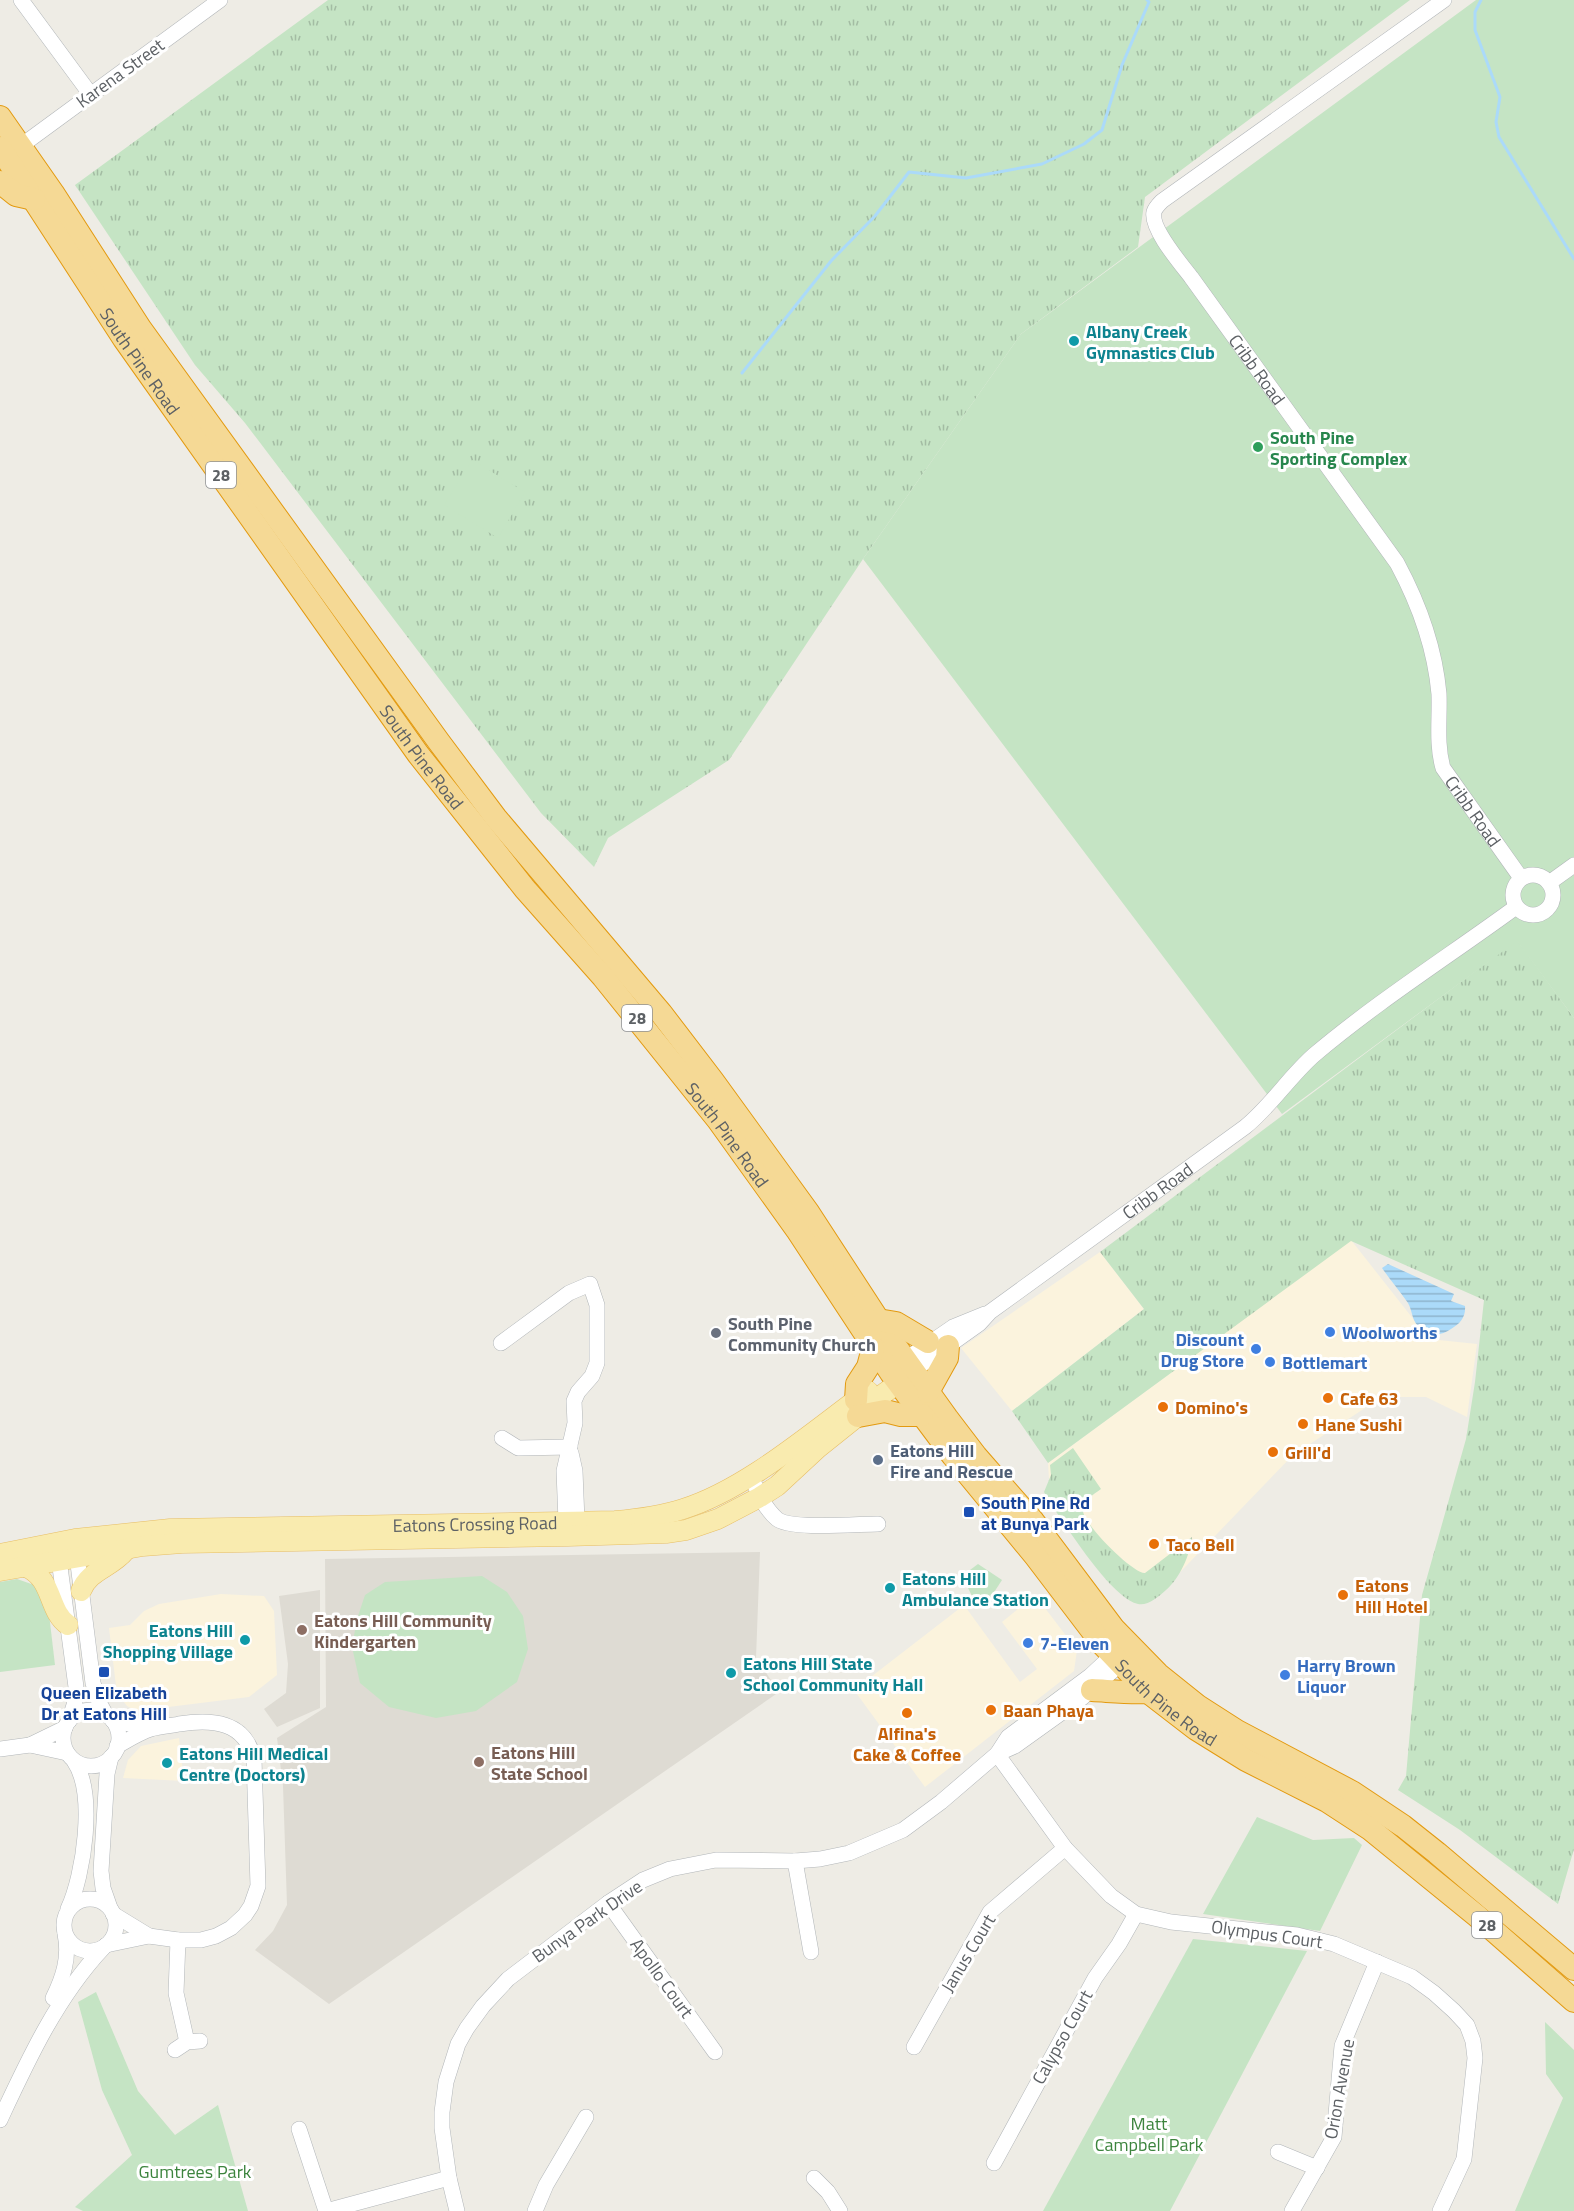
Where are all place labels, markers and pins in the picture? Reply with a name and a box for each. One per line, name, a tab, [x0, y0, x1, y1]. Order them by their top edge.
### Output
place label: Albany Creek Gymnastics Club	[1086, 318, 1215, 366]
marker: Albany Creek Gymnastics Club	[1067, 334, 1081, 348]
place label: South Pine Sporting Complex	[1270, 424, 1408, 472]
marker: South Pine Sporting Complex	[1251, 440, 1265, 454]
place label: South Pine Community Church	[728, 1310, 876, 1358]
place label: Woolworths	[1342, 1319, 1438, 1346]
marker: Woolworths	[1323, 1325, 1337, 1339]
marker: South Pine Community Church	[709, 1326, 723, 1340]
place label: Discount Drug Store	[1161, 1326, 1244, 1374]
marker: Discount Drug Store	[1249, 1342, 1263, 1356]
place label: Bottlemart	[1282, 1349, 1368, 1376]
marker: Bottlemart	[1263, 1355, 1277, 1369]
place label: Cafe 63	[1340, 1385, 1399, 1412]
marker: Cafe 63	[1321, 1391, 1335, 1405]
place label: Domino's	[1175, 1394, 1248, 1421]
marker: Domino's	[1156, 1400, 1170, 1414]
place label: Hane Sushi	[1315, 1411, 1402, 1438]
marker: Hane Sushi	[1296, 1417, 1310, 1431]
place label: Eatons Hill Fire and Rescue	[890, 1437, 1013, 1485]
place label: Grill'd	[1285, 1439, 1331, 1466]
marker: Grill'd	[1266, 1445, 1280, 1459]
marker: Eatons Hill Fire and Rescue	[871, 1453, 885, 1467]
place label: South Pine Rd at Bunya Park	[981, 1489, 1090, 1537]
marker: South Pine Rd at Bunya Park	[962, 1505, 976, 1519]
place label: Taco Bell	[1166, 1531, 1235, 1558]
marker: Taco Bell	[1147, 1537, 1161, 1551]
place label: Eatons Hill Ambulance Station	[902, 1565, 1049, 1613]
place label: Eatons Hill Hotel	[1355, 1572, 1428, 1620]
marker: Eatons Hill Ambulance Station	[883, 1581, 897, 1595]
marker: Eatons Hill Hotel	[1336, 1588, 1350, 1602]
place label: Eatons Hill Community Kindergarten	[314, 1607, 492, 1655]
place label: Eatons Hill Shopping Village	[103, 1617, 233, 1665]
marker: Eatons Hill Community Kindergarten	[295, 1623, 309, 1637]
place label: 7-Eleven	[1040, 1630, 1109, 1657]
marker: Eatons Hill Shopping Village	[238, 1633, 252, 1647]
marker: 7-Eleven	[1021, 1636, 1035, 1650]
place label: Eatons Hill State School Community Hall	[743, 1650, 923, 1698]
place label: Harry Brown Liquor	[1297, 1652, 1396, 1700]
marker: Queen Elizabeth Dr at Eatons Hill	[97, 1665, 111, 1679]
marker: Eatons Hill State School Community Hall	[724, 1666, 738, 1680]
marker: Harry Brown Liquor	[1278, 1668, 1292, 1682]
place label: Queen Elizabeth Dr at Eatons Hill	[41, 1679, 167, 1727]
place label: Baan Phaya	[1003, 1697, 1094, 1724]
marker: Baan Phaya	[984, 1703, 998, 1717]
marker: Alfina's Cake & Coffee	[900, 1706, 914, 1720]
place label: Alfina's Cake & Coffee	[853, 1720, 961, 1768]
place label: Eatons Hill State School	[491, 1739, 588, 1787]
place label: Eatons Hill Medical Centre (Doctors)	[179, 1740, 328, 1788]
marker: Eatons Hill State School	[472, 1755, 486, 1769]
marker: Eatons Hill Medical Centre (Doctors)	[160, 1756, 174, 1770]

